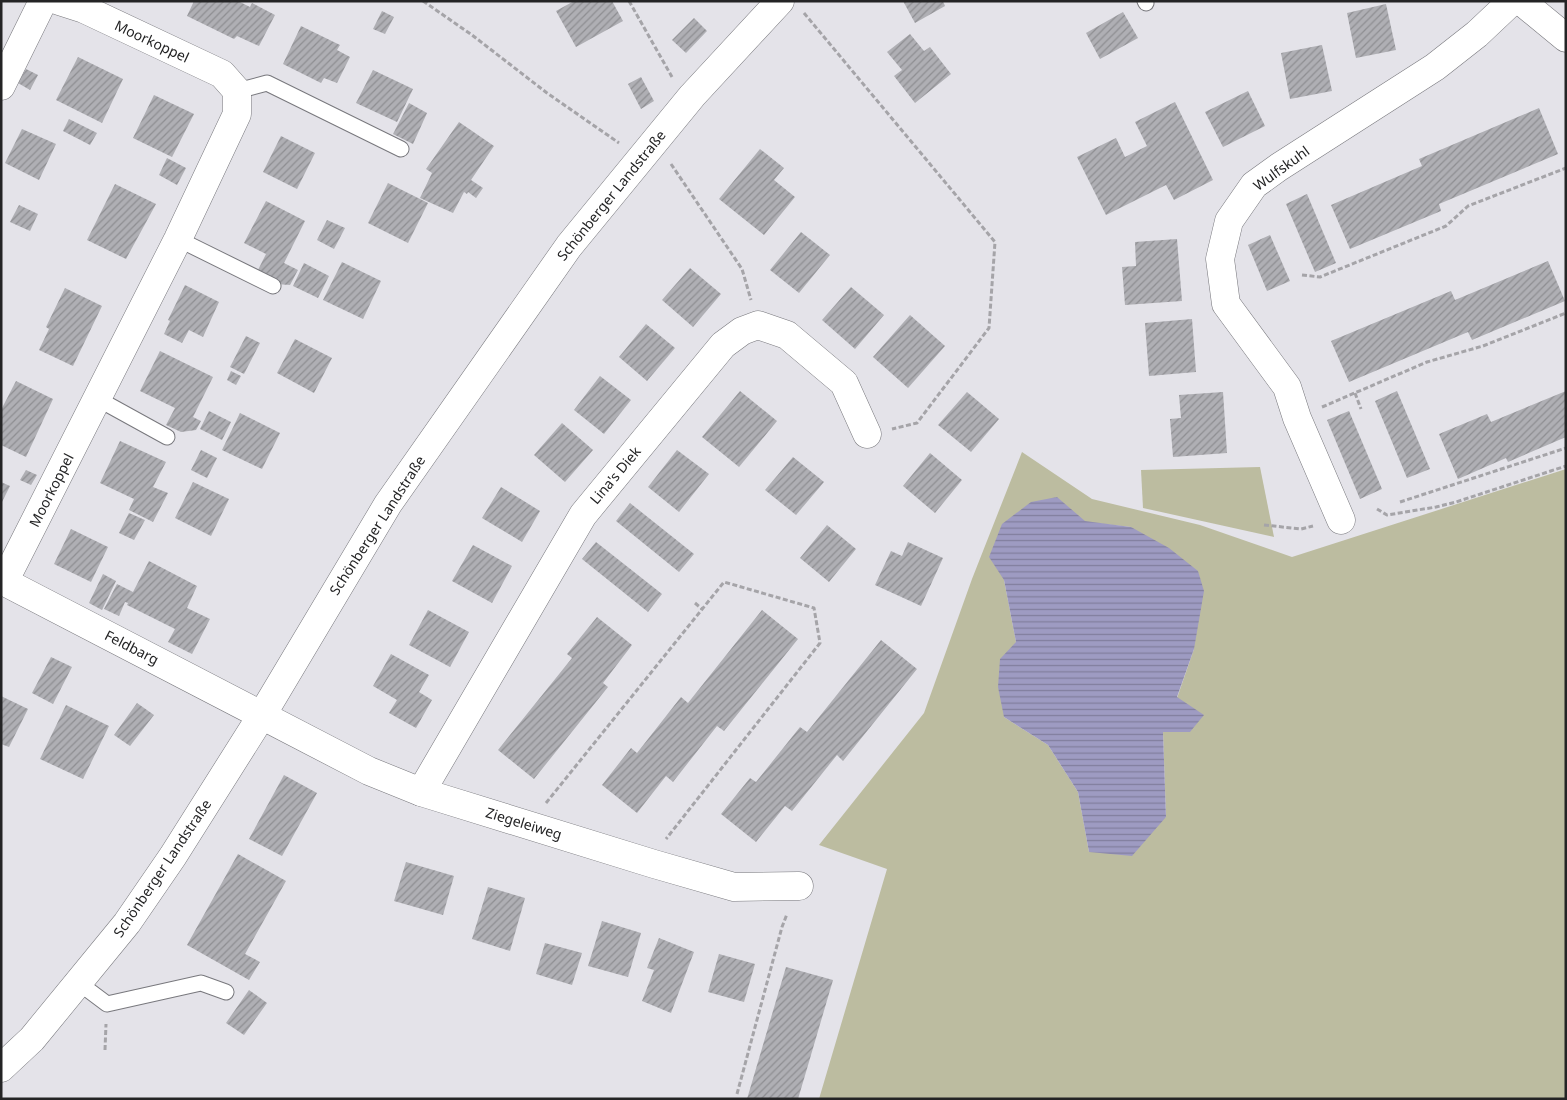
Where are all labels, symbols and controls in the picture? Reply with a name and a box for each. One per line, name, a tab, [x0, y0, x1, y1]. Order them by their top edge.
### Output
street label: Moorkoppel	[112, 15, 192, 67]
street label: Schönberger Landstraße	[552, 126, 670, 264]
street label: Wulfskuhl	[1249, 141, 1313, 195]
street label: Lina's Diek	[585, 442, 645, 508]
street label: Moorkoppel	[24, 450, 78, 530]
street label: Schönberger Landstraße	[325, 452, 429, 598]
street label: Feldbarg	[102, 625, 162, 669]
street label: Schönberger Landstraße	[109, 795, 215, 941]
street label: Ziegeleiweg	[484, 802, 564, 844]

